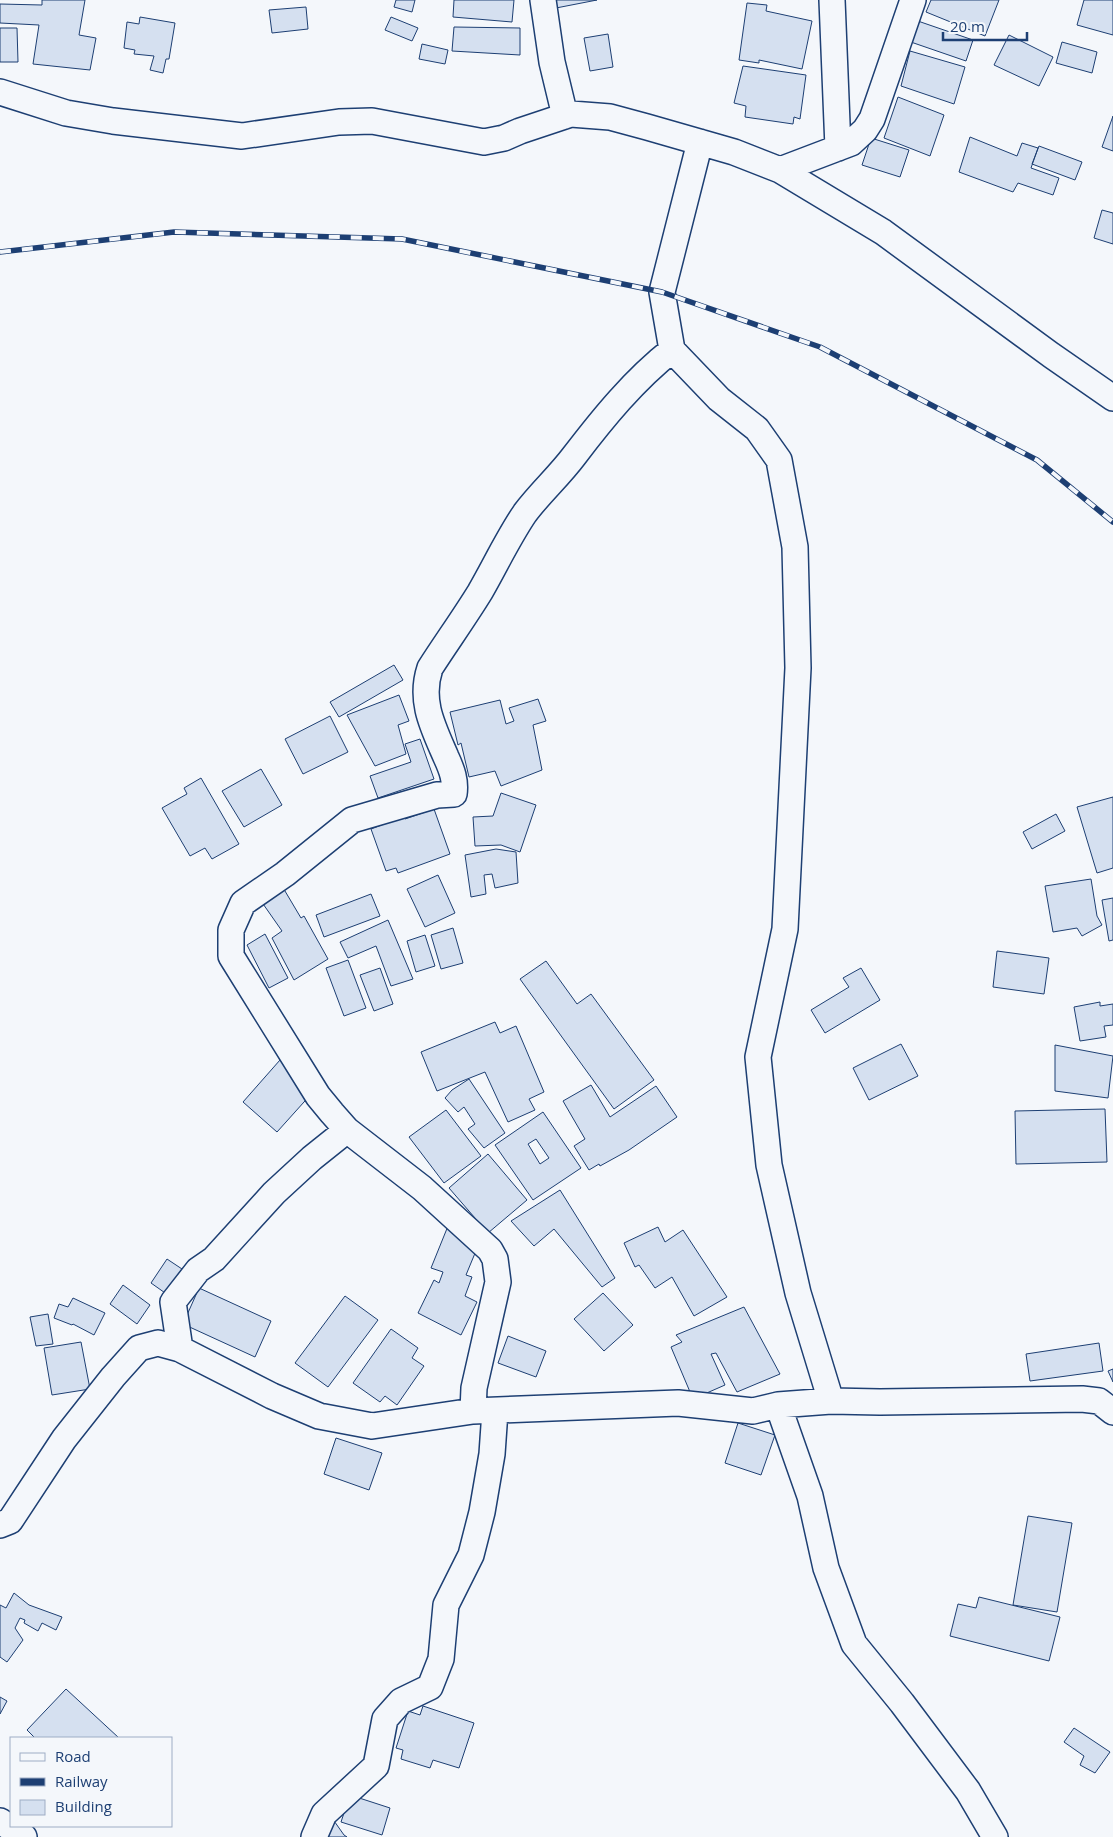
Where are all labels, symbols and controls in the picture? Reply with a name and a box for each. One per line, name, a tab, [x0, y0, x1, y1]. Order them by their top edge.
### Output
scale bar	[943, 10, 1027, 42]
text: 20 m	[950, 16, 985, 36]
legend	[10, 1737, 172, 1827]
text: Road	[55, 1746, 91, 1766]
text: Railway	[55, 1771, 108, 1791]
text: Building	[55, 1796, 112, 1816]

